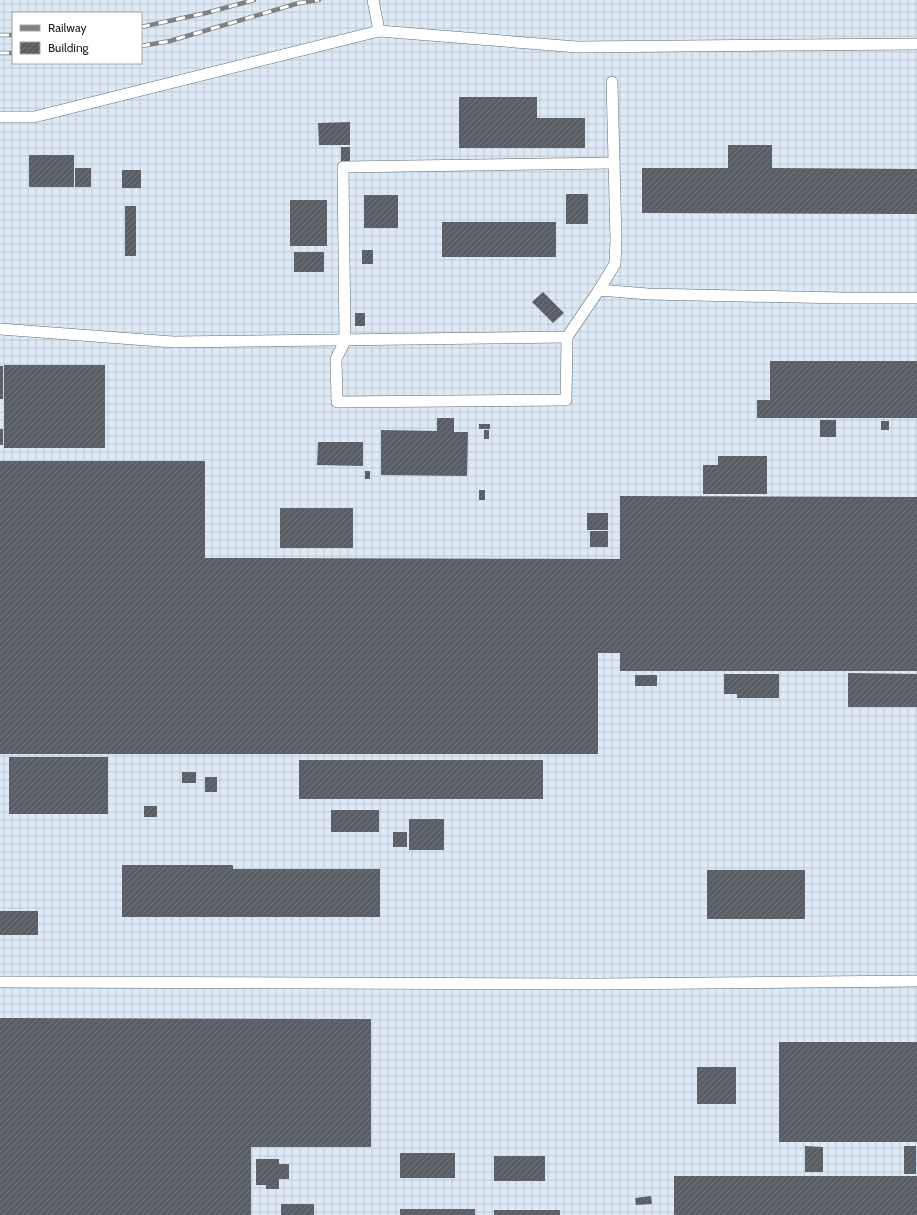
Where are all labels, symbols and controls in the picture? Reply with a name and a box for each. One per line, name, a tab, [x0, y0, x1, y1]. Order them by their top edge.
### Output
legend	[12, 12, 142, 64]
text: Railway	[48, 20, 86, 35]
text: Building	[48, 40, 90, 55]

